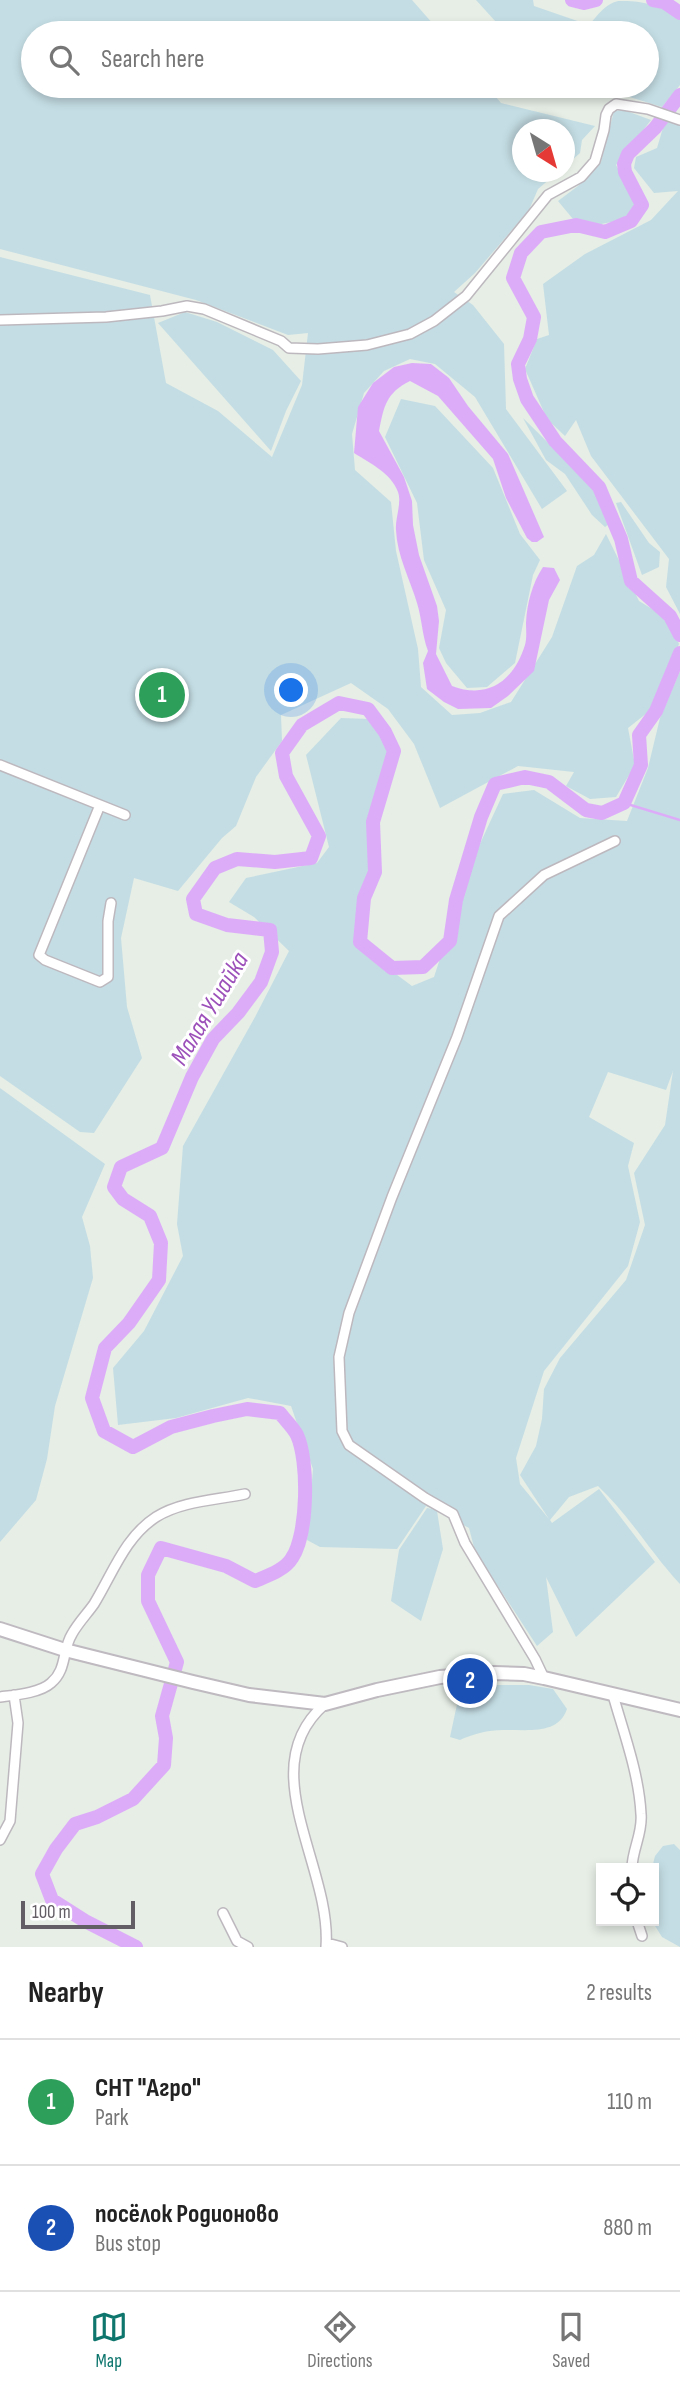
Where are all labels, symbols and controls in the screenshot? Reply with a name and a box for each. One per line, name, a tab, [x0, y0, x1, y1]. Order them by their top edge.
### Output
search box	[21, 21, 659, 98]
icon: search	[45, 41, 83, 79]
text: Search here	[101, 44, 204, 75]
north arrow	[512, 119, 575, 182]
pin: 1	[139, 669, 185, 721]
your location	[274, 673, 308, 707]
water label: Малая Ушайка	[164, 947, 256, 1071]
pin: 2	[447, 1655, 493, 1707]
map controls	[596, 1863, 659, 1926]
button: locate	[596, 1863, 659, 1926]
scale bar	[21, 1898, 135, 1930]
text: 100 m	[32, 1901, 71, 1924]
text: Nearby	[28, 1975, 104, 2011]
text: 2 results	[586, 1979, 652, 2007]
text: СНТ "Агро"	[95, 2073, 201, 2104]
text: 1	[46, 2088, 56, 2116]
text: 110 m	[607, 2088, 652, 2116]
text: Park	[95, 2104, 129, 2132]
text: посёлок Родионово	[95, 2199, 279, 2230]
text: 2	[46, 2214, 56, 2242]
text: 880 m	[603, 2214, 652, 2242]
text: Bus stop	[95, 2230, 161, 2258]
tab: Map	[90, 2308, 128, 2373]
tab: Directions	[307, 2308, 373, 2373]
tab: Saved	[552, 2308, 590, 2373]

